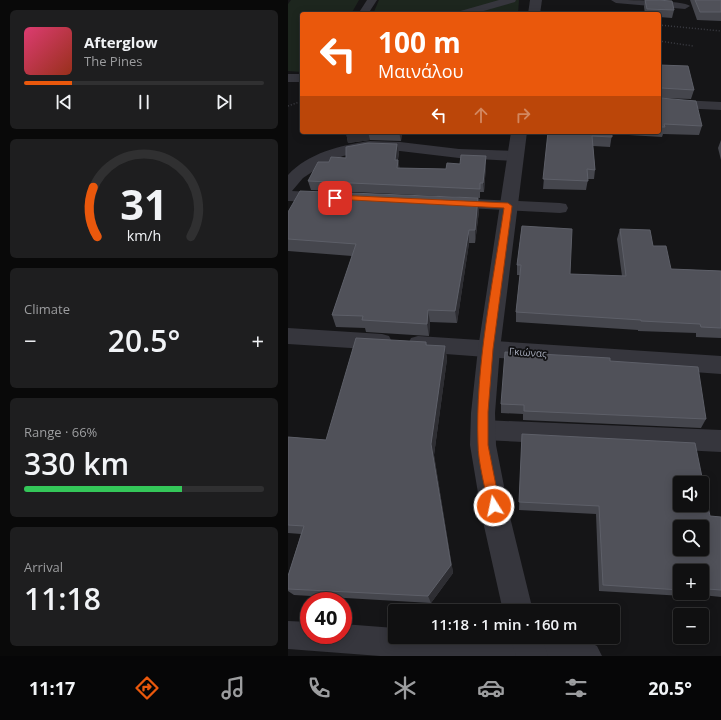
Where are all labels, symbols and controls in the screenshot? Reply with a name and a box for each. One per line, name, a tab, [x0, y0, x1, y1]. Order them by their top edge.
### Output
text: 100 m	[378, 23, 461, 61]
icon: left	[312, 28, 364, 80]
text: Afterglow	[84, 32, 158, 52]
text: The Pines	[84, 52, 142, 70]
text: Μαινάλου	[378, 59, 463, 83]
icon: previous	[53, 91, 75, 113]
icon: pause	[133, 91, 155, 113]
icon: next	[213, 91, 235, 113]
icon: left	[428, 104, 450, 126]
icon: ahead	[470, 104, 492, 126]
icon: right	[512, 104, 534, 126]
text: 31	[120, 176, 168, 232]
pin	[318, 181, 352, 215]
icon: arrive	[324, 187, 346, 209]
text: km/h	[127, 225, 161, 244]
text: Climate	[24, 300, 70, 318]
text: 20.5°	[108, 320, 180, 361]
text: −	[24, 325, 37, 355]
text: +	[251, 325, 264, 355]
street label: Γκιώνας	[509, 344, 548, 360]
text: Range · 66%	[24, 423, 97, 441]
text: 330 km	[24, 443, 129, 484]
map controls	[673, 476, 709, 644]
button: sound	[673, 476, 709, 512]
position arrow	[473, 485, 515, 527]
button: search	[673, 520, 709, 556]
text: Arrival	[24, 558, 63, 576]
button: +	[673, 564, 709, 600]
text: 11:18	[24, 578, 101, 619]
speed limit sign: 40	[300, 592, 352, 644]
button: −	[673, 608, 709, 644]
text: 11:18 · 1 min · 160 m	[431, 614, 577, 634]
icon: directions	[133, 674, 161, 702]
icon: music	[219, 674, 247, 702]
icon: phone	[305, 674, 333, 702]
icon: climate	[391, 674, 419, 702]
icon: car	[477, 674, 505, 702]
icon: filters	[562, 674, 590, 702]
text: 11:17	[29, 676, 75, 700]
text: 20.5°	[648, 676, 692, 700]

